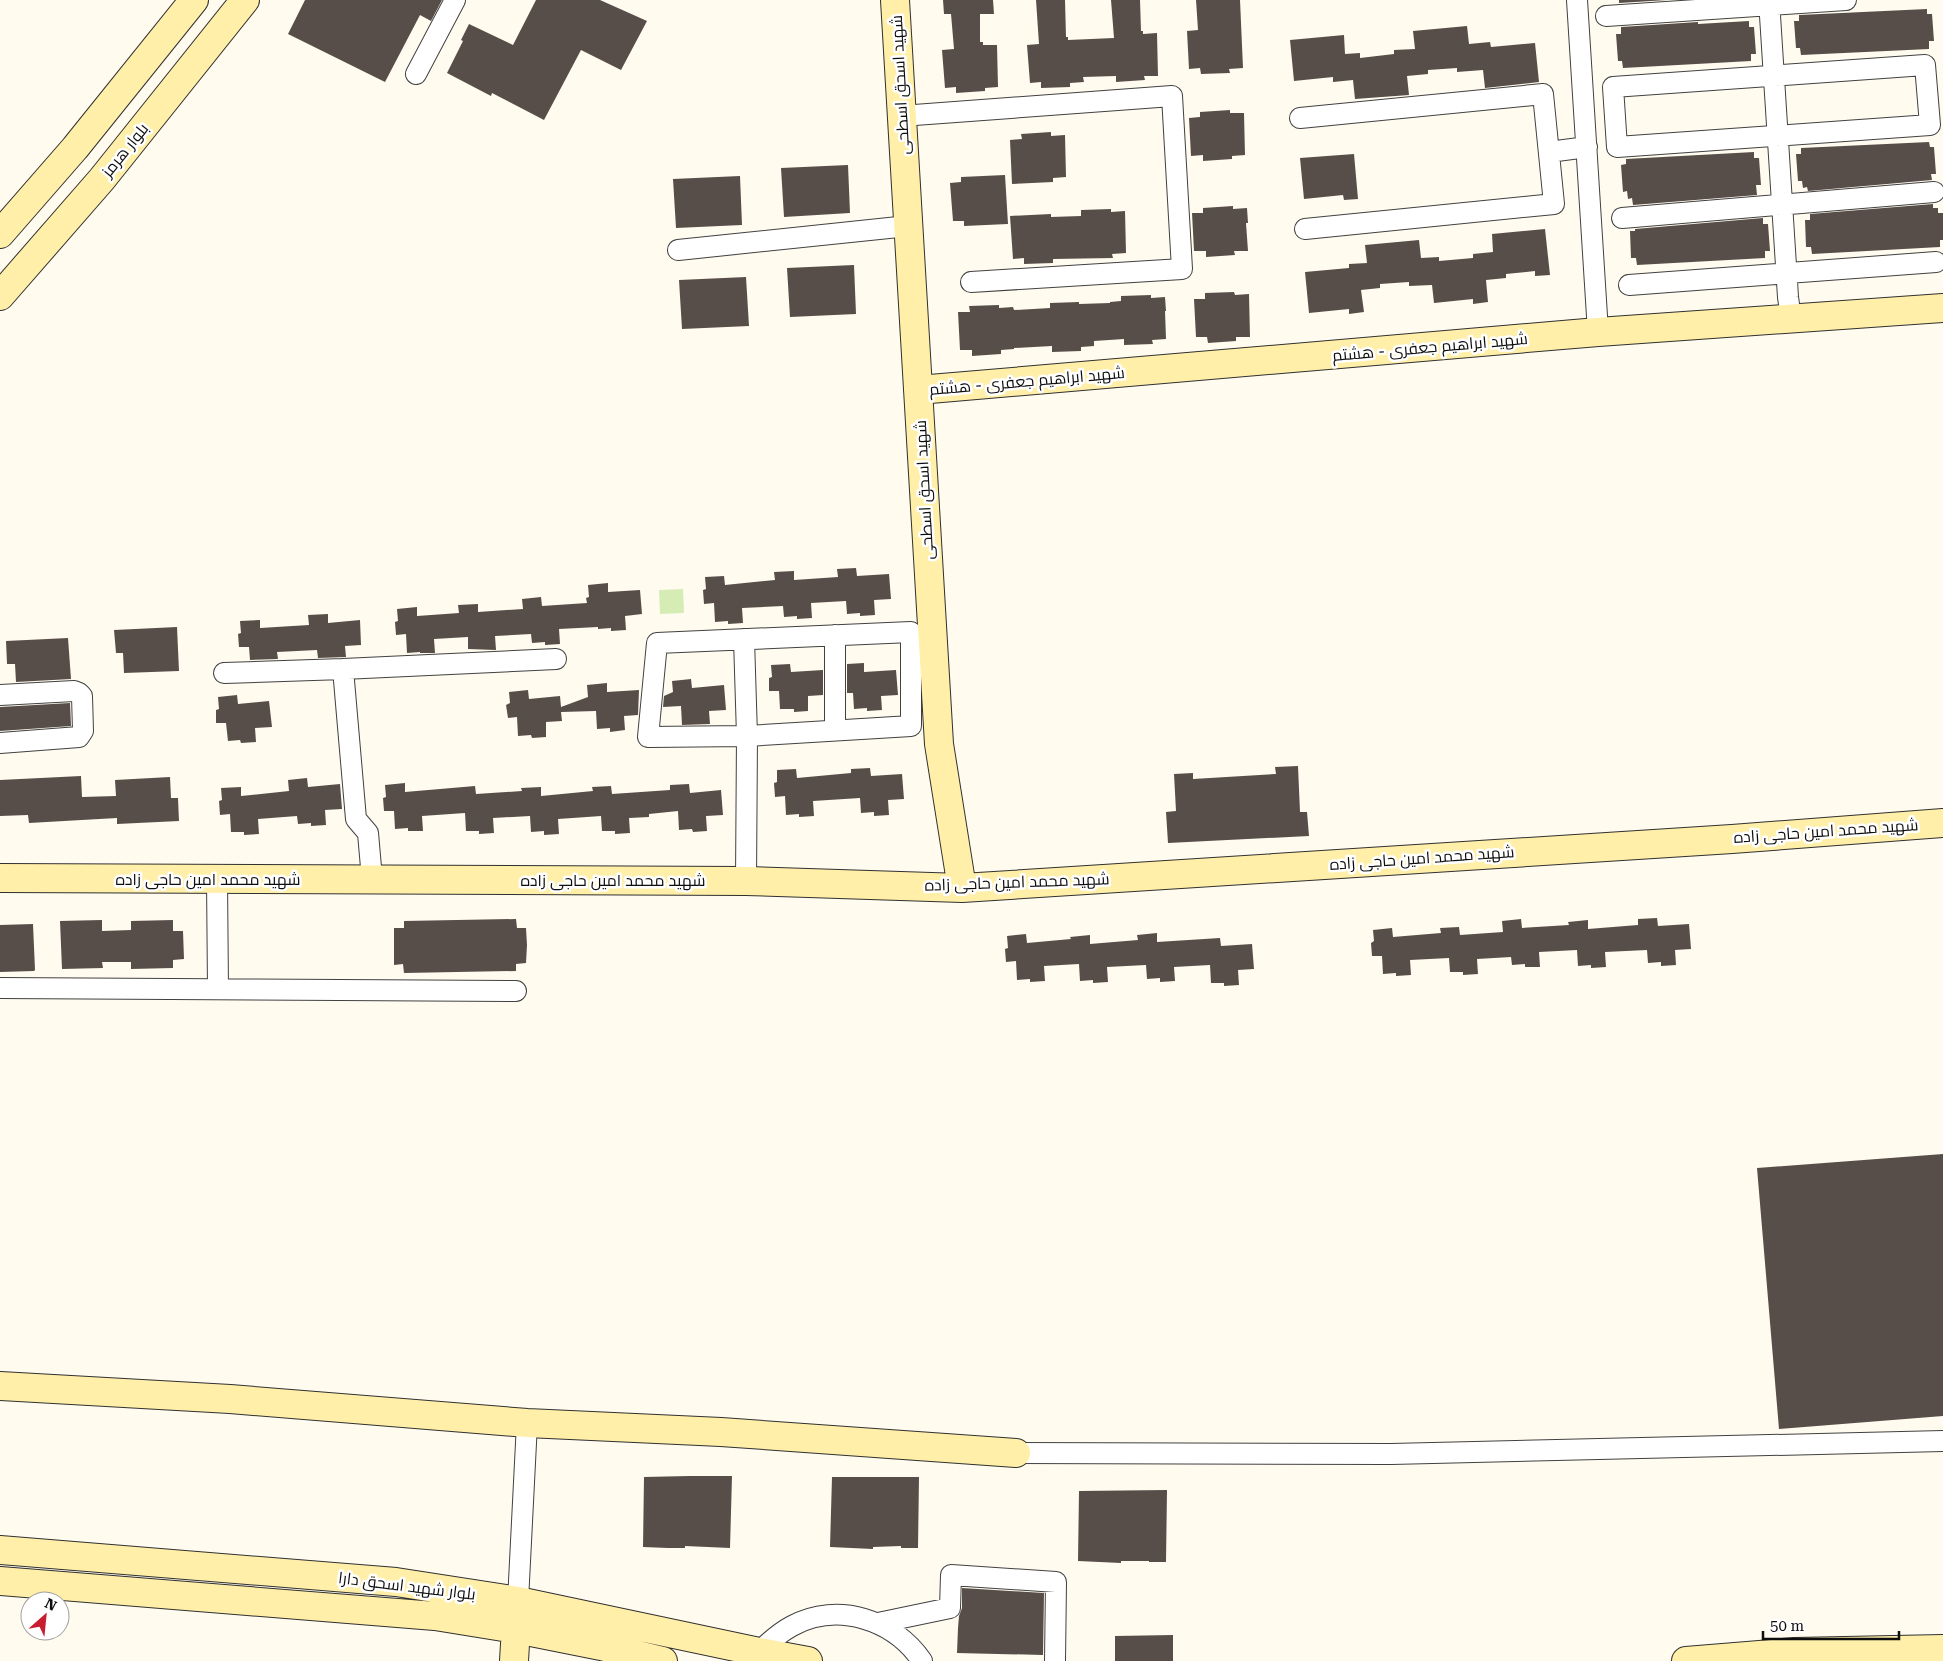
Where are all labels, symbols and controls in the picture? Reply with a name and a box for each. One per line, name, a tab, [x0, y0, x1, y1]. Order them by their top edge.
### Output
street label: شهید اسحق اسطحی	[887, 15, 914, 155]
street label: بلوار هرمز	[97, 119, 152, 181]
street label: شهید ابراهیم جعفری - هشتم	[1331, 329, 1529, 367]
street label: شهید ابراهیم جعفری - هشتم	[928, 363, 1126, 401]
street label: شهید اسحق اسطحی	[911, 420, 938, 560]
street label: شهید محمد امین حاجی زاده	[1733, 815, 1919, 848]
street label: شهید محمد امین حاجی زاده	[1329, 842, 1515, 875]
street label: شهید محمد امین حاجی زاده	[924, 869, 1110, 896]
street label: شهید محمد امین حاجی زاده	[115, 870, 301, 890]
street label: شهید محمد امین حاجی زاده	[520, 871, 706, 891]
street label: بلوار شهید اسحق دارا	[337, 1568, 477, 1605]
north arrow	[20, 1591, 70, 1641]
text: N	[42, 1595, 60, 1614]
scale bar	[1763, 1608, 1899, 1640]
text: 50 m	[1770, 1617, 1805, 1635]

